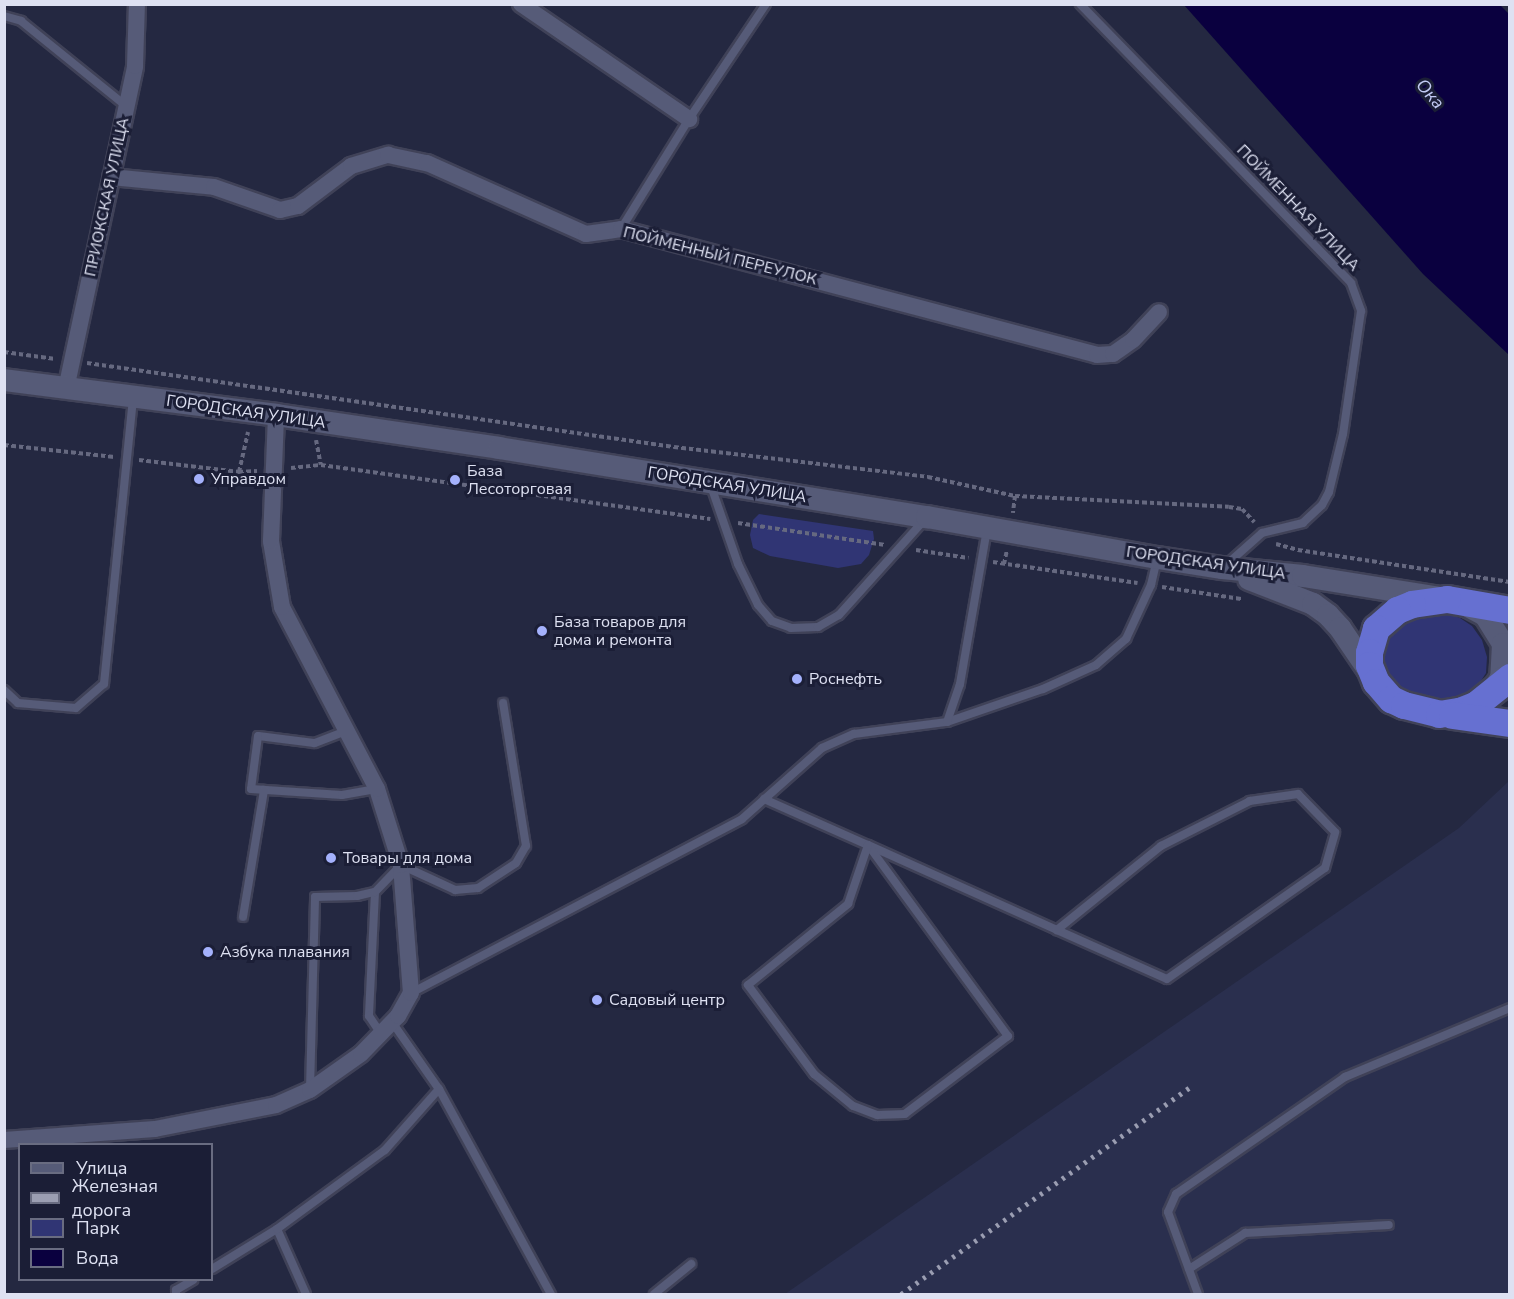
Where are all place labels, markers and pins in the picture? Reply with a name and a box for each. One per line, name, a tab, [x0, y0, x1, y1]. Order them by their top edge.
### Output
place label: База Лесоторговая	[467, 461, 572, 499]
place label: Управдом	[211, 469, 286, 489]
marker: Управдом	[192, 472, 206, 486]
marker: База Лесоторговая	[448, 473, 462, 487]
place label: База товаров для дома и ремонта	[554, 612, 686, 650]
marker: База товаров для дома и ремонта	[535, 624, 549, 638]
place label: Роснефть	[809, 669, 882, 689]
marker: Роснефть	[790, 672, 804, 686]
place label: Товары для дома	[343, 848, 472, 868]
marker: Товары для дома	[324, 851, 338, 865]
place label: Азбука плавания	[220, 942, 350, 962]
marker: Азбука плавания	[201, 945, 215, 959]
place label: Садовый центр	[609, 990, 725, 1010]
marker: Садовый центр	[590, 993, 604, 1007]

